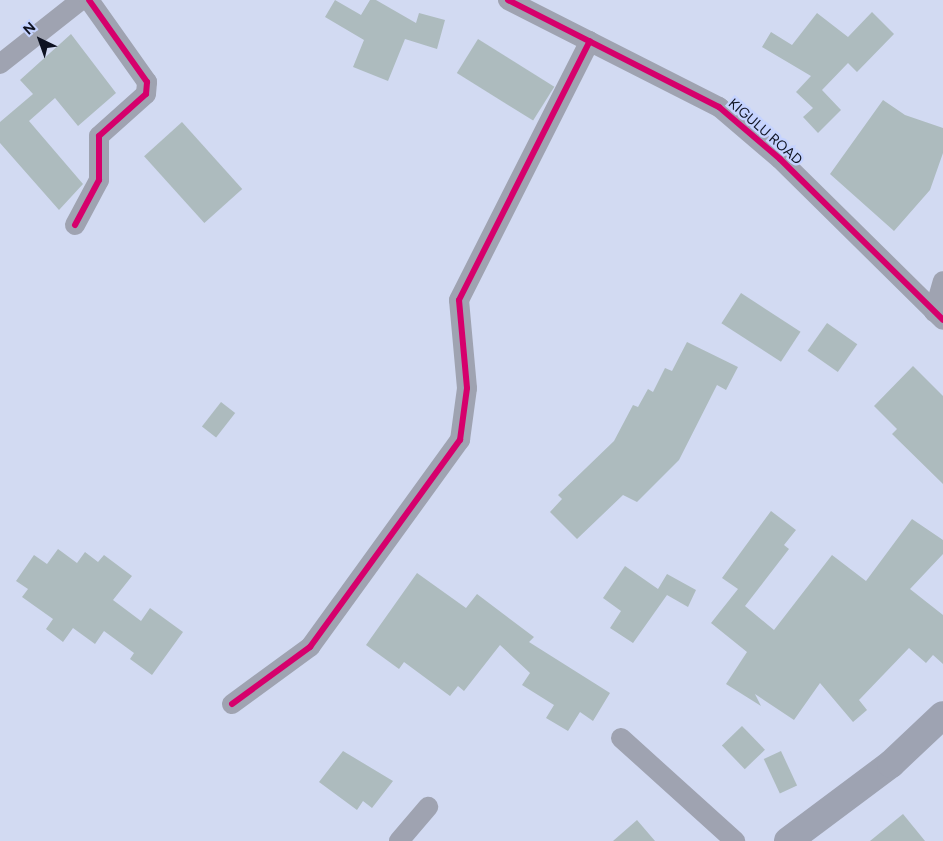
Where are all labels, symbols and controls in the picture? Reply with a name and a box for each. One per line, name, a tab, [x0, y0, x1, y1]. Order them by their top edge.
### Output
north arrow	[15, 15, 65, 65]
text: N	[20, 19, 39, 38]
street label: KIGULU ROAD	[725, 95, 805, 169]

